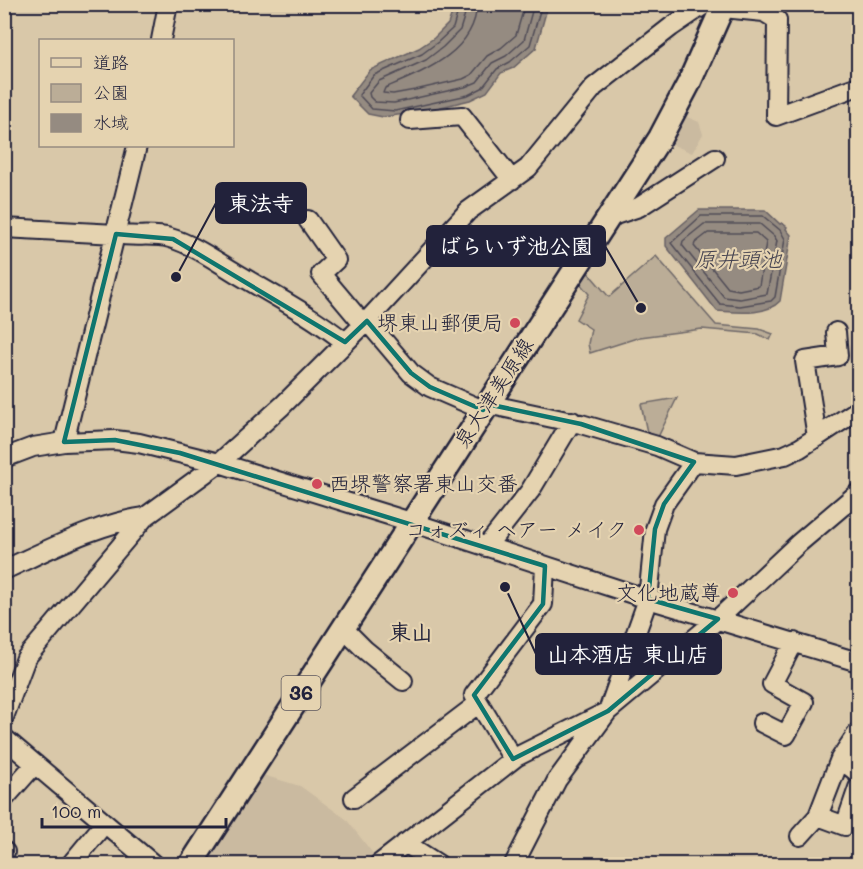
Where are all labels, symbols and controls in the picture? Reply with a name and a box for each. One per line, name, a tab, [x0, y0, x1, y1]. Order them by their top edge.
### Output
legend	[39, 39, 234, 147]
text: 道路	[93, 50, 129, 74]
text: 公園	[93, 80, 129, 104]
text: 水域	[93, 110, 129, 134]
callout: 東法寺	[216, 183, 306, 223]
text: 東法寺	[228, 188, 294, 217]
callout: ばらいず池公園	[427, 226, 605, 266]
text: ばらいず池公園	[439, 231, 593, 260]
water label: 原井頭池	[694, 244, 783, 273]
place label: 堺東山郵便局	[377, 308, 503, 335]
marker: 堺東山郵便局	[508, 316, 522, 330]
street label: 泉大津美原線	[447, 332, 538, 452]
place label: 西堺警察署東山交番	[329, 469, 518, 496]
marker: 西堺警察署東山交番	[310, 477, 324, 491]
place label: コォズィ ヘアー メイク	[405, 515, 627, 542]
marker: コォズィ ヘアー メイク	[632, 523, 646, 537]
place label: 文化地蔵尊	[616, 578, 721, 605]
marker: 文化地蔵尊	[726, 586, 740, 600]
district label: 東山	[389, 617, 433, 646]
callout: 山本酒店 東山店	[536, 634, 721, 674]
text: 山本酒店 東山店	[547, 639, 709, 668]
road number: 36	[282, 676, 320, 710]
scale bar	[42, 791, 226, 829]
text: 100 m	[51, 799, 101, 823]

